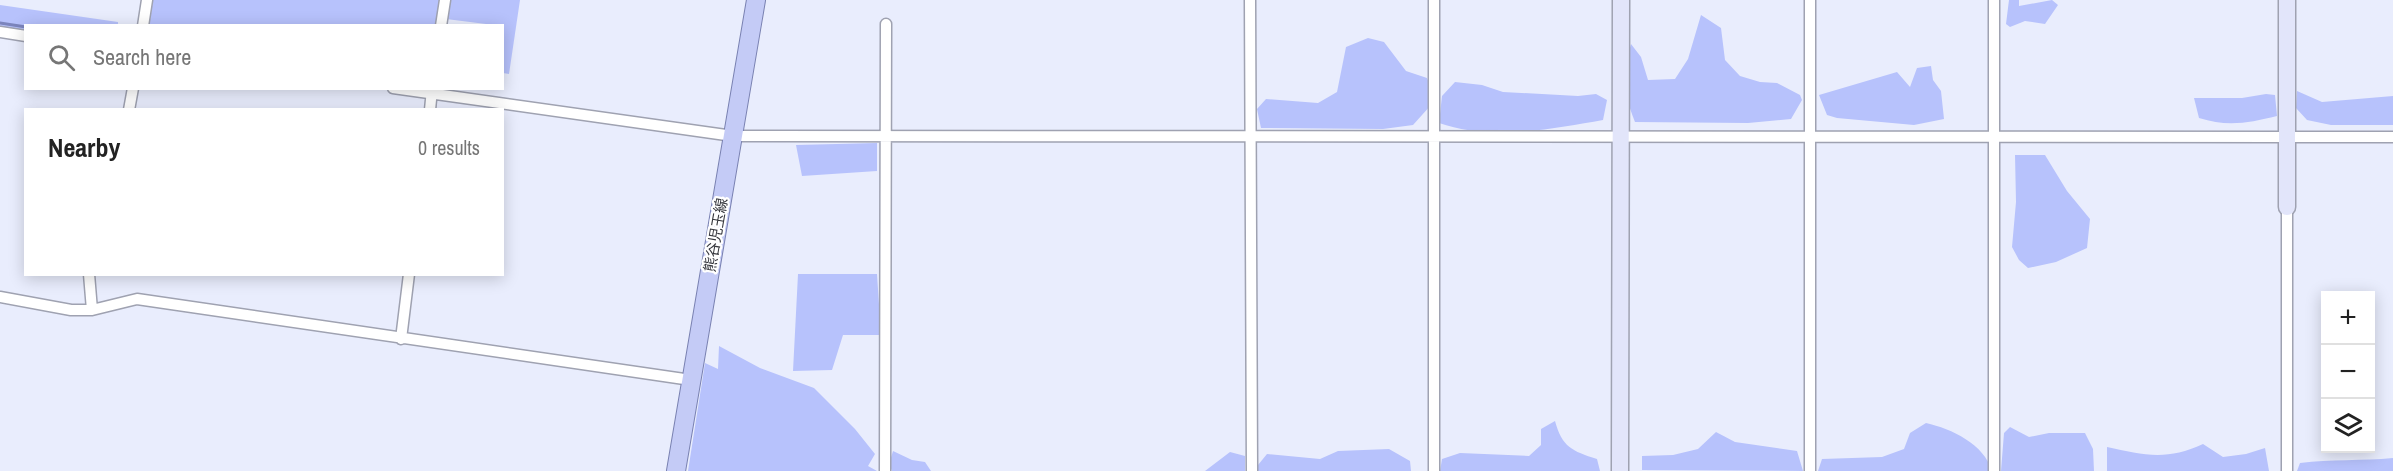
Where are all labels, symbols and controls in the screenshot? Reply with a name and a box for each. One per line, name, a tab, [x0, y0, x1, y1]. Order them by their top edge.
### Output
search box	[24, 24, 504, 90]
icon: search	[45, 41, 78, 74]
text: Search here	[93, 42, 191, 72]
text: Nearby	[48, 130, 120, 165]
text: 0 results	[418, 134, 480, 161]
street label: 熊谷児玉線	[699, 196, 732, 274]
map controls	[2321, 291, 2375, 453]
button: +	[2321, 291, 2375, 345]
button: −	[2321, 345, 2375, 399]
button: layers	[2321, 399, 2375, 453]

